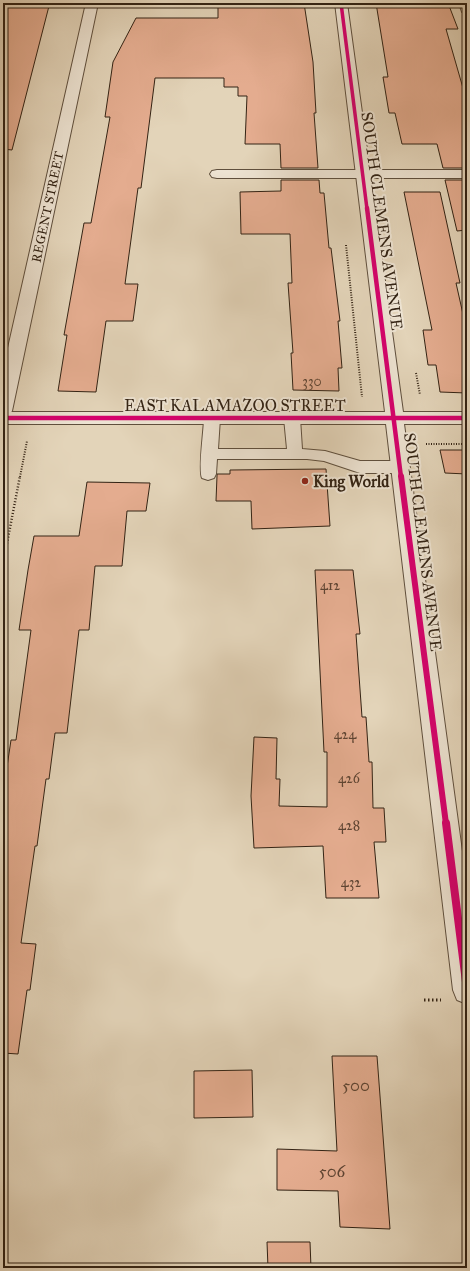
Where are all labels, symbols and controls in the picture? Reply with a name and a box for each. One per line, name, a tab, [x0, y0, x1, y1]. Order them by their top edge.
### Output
street label: SOUTH CLEMENS AVENUE	[357, 111, 407, 331]
street label: REGENT STREET	[28, 150, 68, 264]
house number: 330	[302, 373, 322, 390]
street label: EAST KALAMAZOO STREET	[124, 396, 346, 415]
street label: SOUTH CLEMENS AVENUE	[400, 432, 446, 652]
place label: King World	[313, 472, 390, 492]
marker: King World	[300, 476, 310, 486]
house number: 412	[320, 577, 340, 594]
house number: 424	[334, 726, 357, 743]
house number: 426	[338, 770, 361, 787]
house number: 428	[338, 817, 360, 834]
house number: 432	[341, 874, 361, 891]
house number: 500	[342, 1075, 370, 1096]
house number: 506	[319, 1161, 347, 1182]

